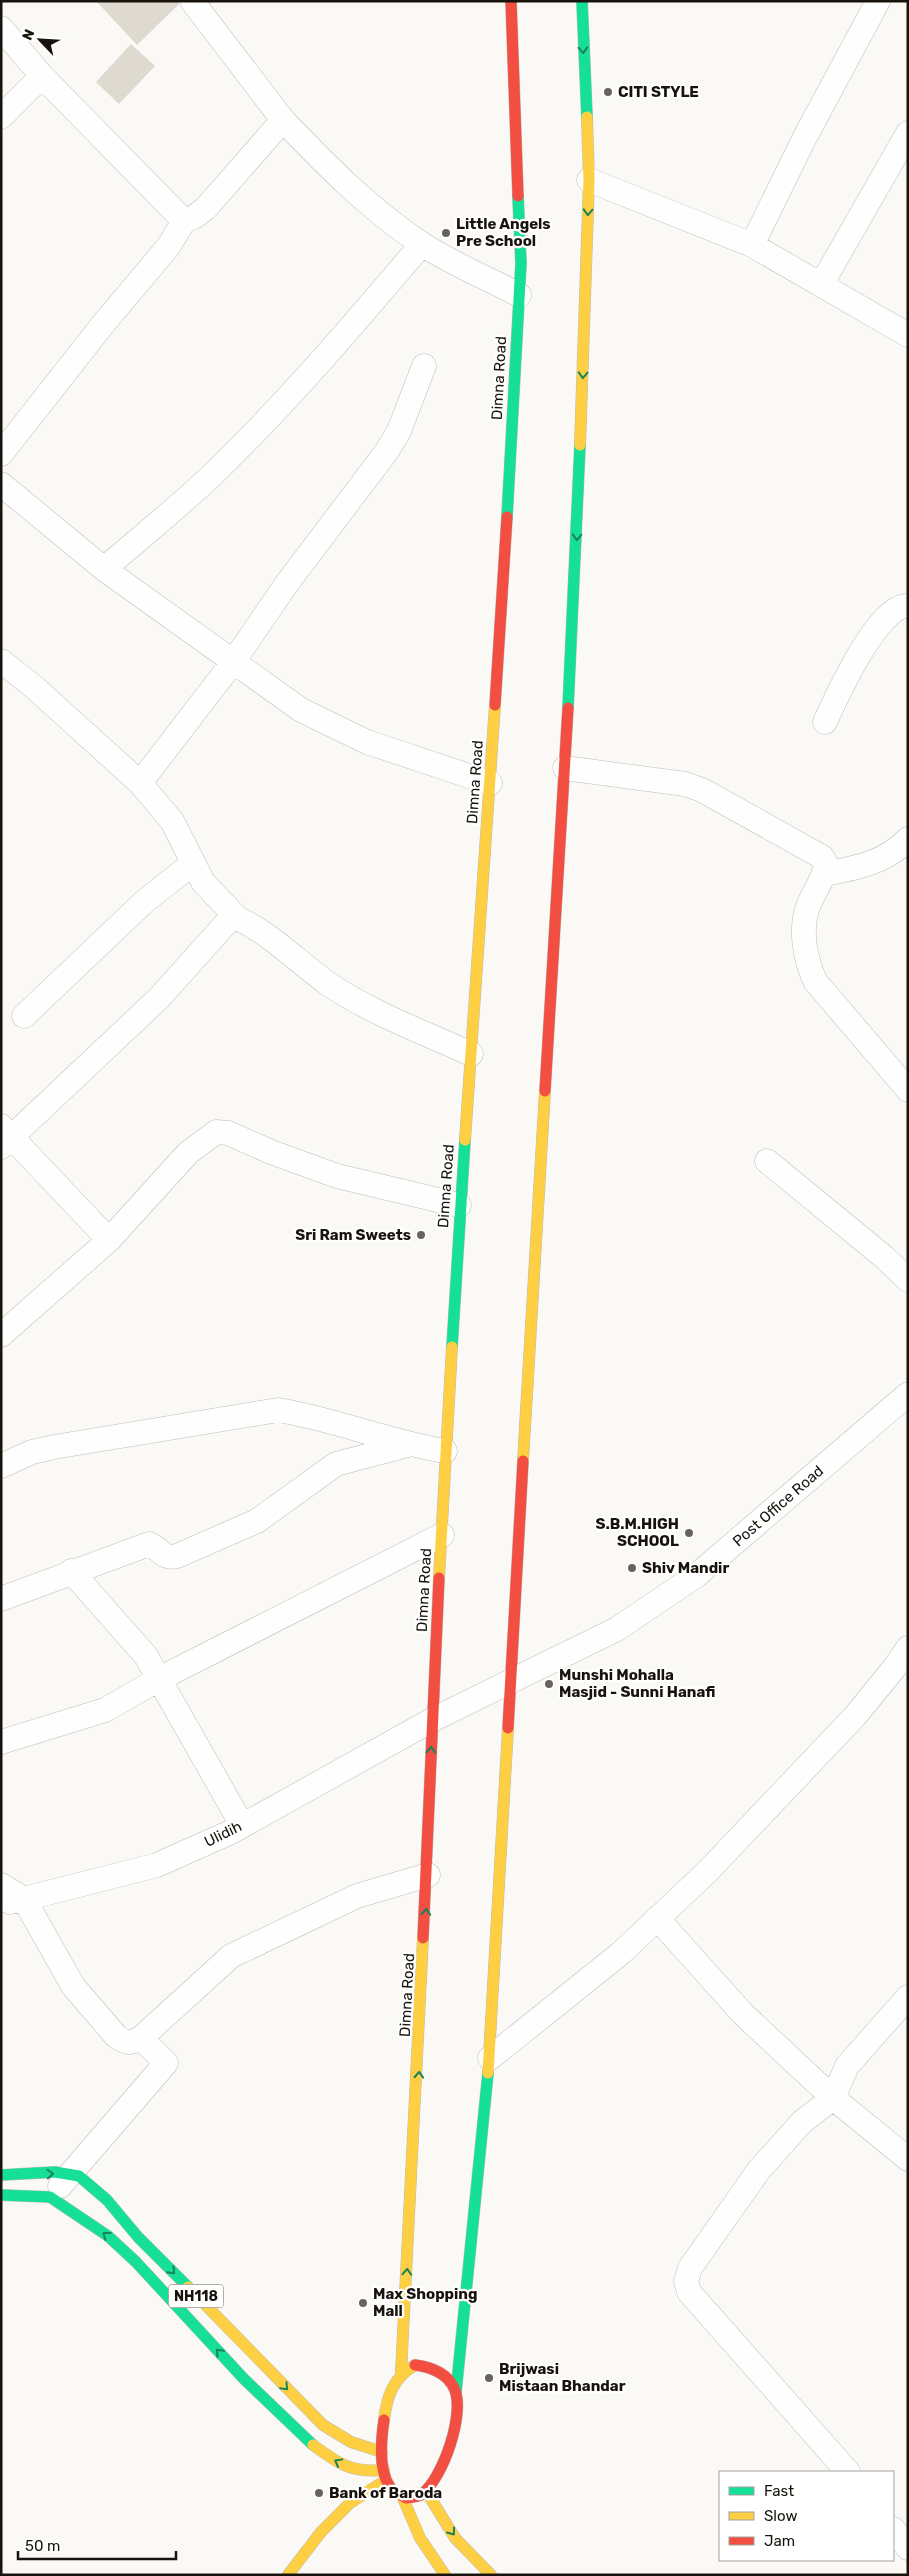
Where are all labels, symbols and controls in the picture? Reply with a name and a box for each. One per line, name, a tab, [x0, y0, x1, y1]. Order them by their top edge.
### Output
north arrow	[15, 15, 65, 65]
text: N	[19, 27, 39, 43]
one-way arrow	[578, 46, 588, 54]
place label: CITI STYLE	[618, 83, 699, 101]
marker: CITI STYLE	[602, 86, 614, 98]
one-way arrow	[583, 209, 593, 217]
place label: Little Angels Pre School	[456, 215, 551, 250]
marker: Little Angels Pre School	[440, 227, 452, 239]
street label: Dimna Road	[488, 336, 510, 420]
one-way arrow	[577, 371, 588, 379]
one-way arrow	[572, 533, 583, 541]
street label: Dimna Road	[463, 740, 487, 824]
street label: Dimna Road	[434, 1144, 458, 1228]
place label: Sri Ram Sweets	[295, 1226, 411, 1244]
marker: Sri Ram Sweets	[415, 1229, 427, 1241]
street label: Post Office Road	[729, 1462, 827, 1550]
place label: S.B.M.HIGH SCHOOL	[596, 1515, 679, 1550]
marker: S.B.M.HIGH SCHOOL	[683, 1527, 695, 1539]
street label: Dimna Road	[413, 1548, 435, 1632]
place label: Shiv Mandir	[642, 1559, 729, 1577]
marker: Shiv Mandir	[626, 1562, 638, 1574]
place label: Munshi Mohalla Masjid - Sunni Hanafi	[559, 1666, 715, 1701]
marker: Munshi Mohalla Masjid - Sunni Hanafi	[543, 1678, 555, 1690]
one-way arrow	[426, 1746, 436, 1754]
street label: Ulidih	[201, 1817, 245, 1851]
one-way arrow	[421, 1908, 431, 1916]
street label: Dimna Road	[396, 1953, 418, 2037]
one-way arrow	[413, 2070, 424, 2078]
one-way arrow	[46, 2168, 54, 2179]
one-way arrow	[102, 2232, 112, 2241]
one-way arrow	[166, 2265, 175, 2274]
one-way arrow	[402, 2267, 413, 2275]
road number: NH118	[168, 2284, 224, 2308]
place label: Max Shopping Mall	[373, 2285, 478, 2320]
marker: Max Shopping Mall	[357, 2297, 369, 2309]
one-way arrow	[216, 2348, 225, 2357]
place label: Brijwasi Mistaan Bhandar	[499, 2360, 626, 2395]
marker: Brijwasi Mistaan Bhandar	[483, 2372, 495, 2384]
one-way arrow	[279, 2381, 288, 2390]
one-way arrow	[334, 2458, 343, 2468]
legend	[719, 2471, 894, 2561]
text: Fast	[764, 2482, 794, 2500]
place label: Bank of Baroda	[329, 2484, 442, 2502]
marker: Bank of Baroda	[313, 2487, 325, 2499]
text: Slow	[764, 2507, 797, 2525]
one-way arrow	[446, 2527, 455, 2536]
scale bar	[18, 2528, 175, 2560]
text: Jam	[764, 2532, 795, 2550]
text: 50 m	[25, 2537, 60, 2555]

